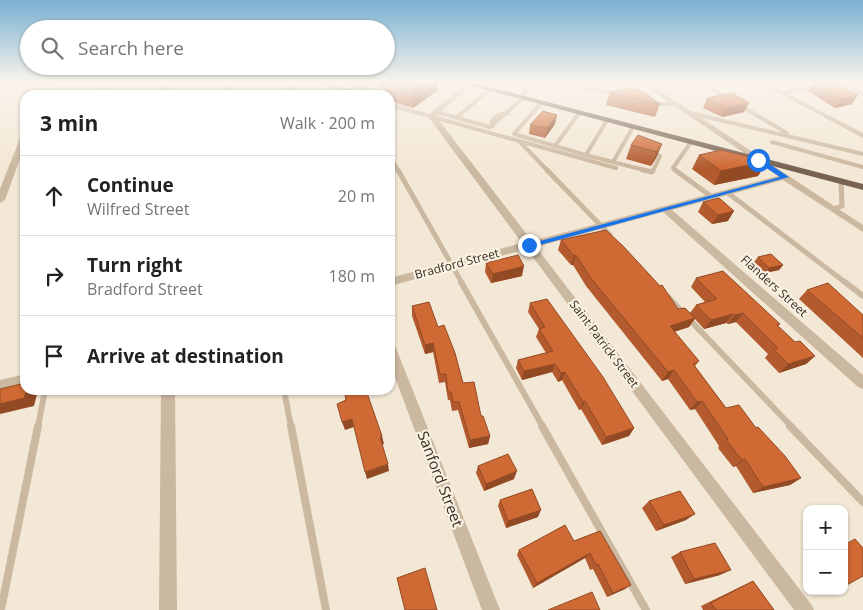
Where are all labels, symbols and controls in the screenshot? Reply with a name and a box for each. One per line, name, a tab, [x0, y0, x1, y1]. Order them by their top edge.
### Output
search box	[20, 20, 395, 75]
icon: search	[38, 34, 66, 62]
text: Search here	[78, 35, 184, 61]
text: 3 min	[40, 109, 98, 137]
text: Walk · 200 m	[280, 112, 375, 134]
route start	[747, 149, 770, 172]
text: Continue	[87, 172, 174, 198]
icon: ahead	[40, 182, 68, 210]
text: 20 m	[338, 185, 375, 207]
text: Wilfred Street	[87, 198, 189, 220]
route end	[518, 234, 541, 257]
street label: Bradford Street	[413, 244, 501, 283]
street label: Flanders Street	[737, 251, 811, 320]
text: Turn right	[87, 252, 182, 278]
icon: right	[40, 262, 68, 290]
text: 180 m	[329, 265, 375, 287]
text: Bradford Street	[87, 278, 203, 300]
street label: Saint Patrick Street	[566, 296, 643, 391]
icon: arrive	[40, 342, 68, 370]
text: Arrive at destination	[87, 343, 284, 369]
street label: Sanford Street	[414, 428, 468, 529]
map controls	[803, 505, 848, 595]
button: +	[803, 505, 848, 550]
button: −	[803, 550, 848, 595]

